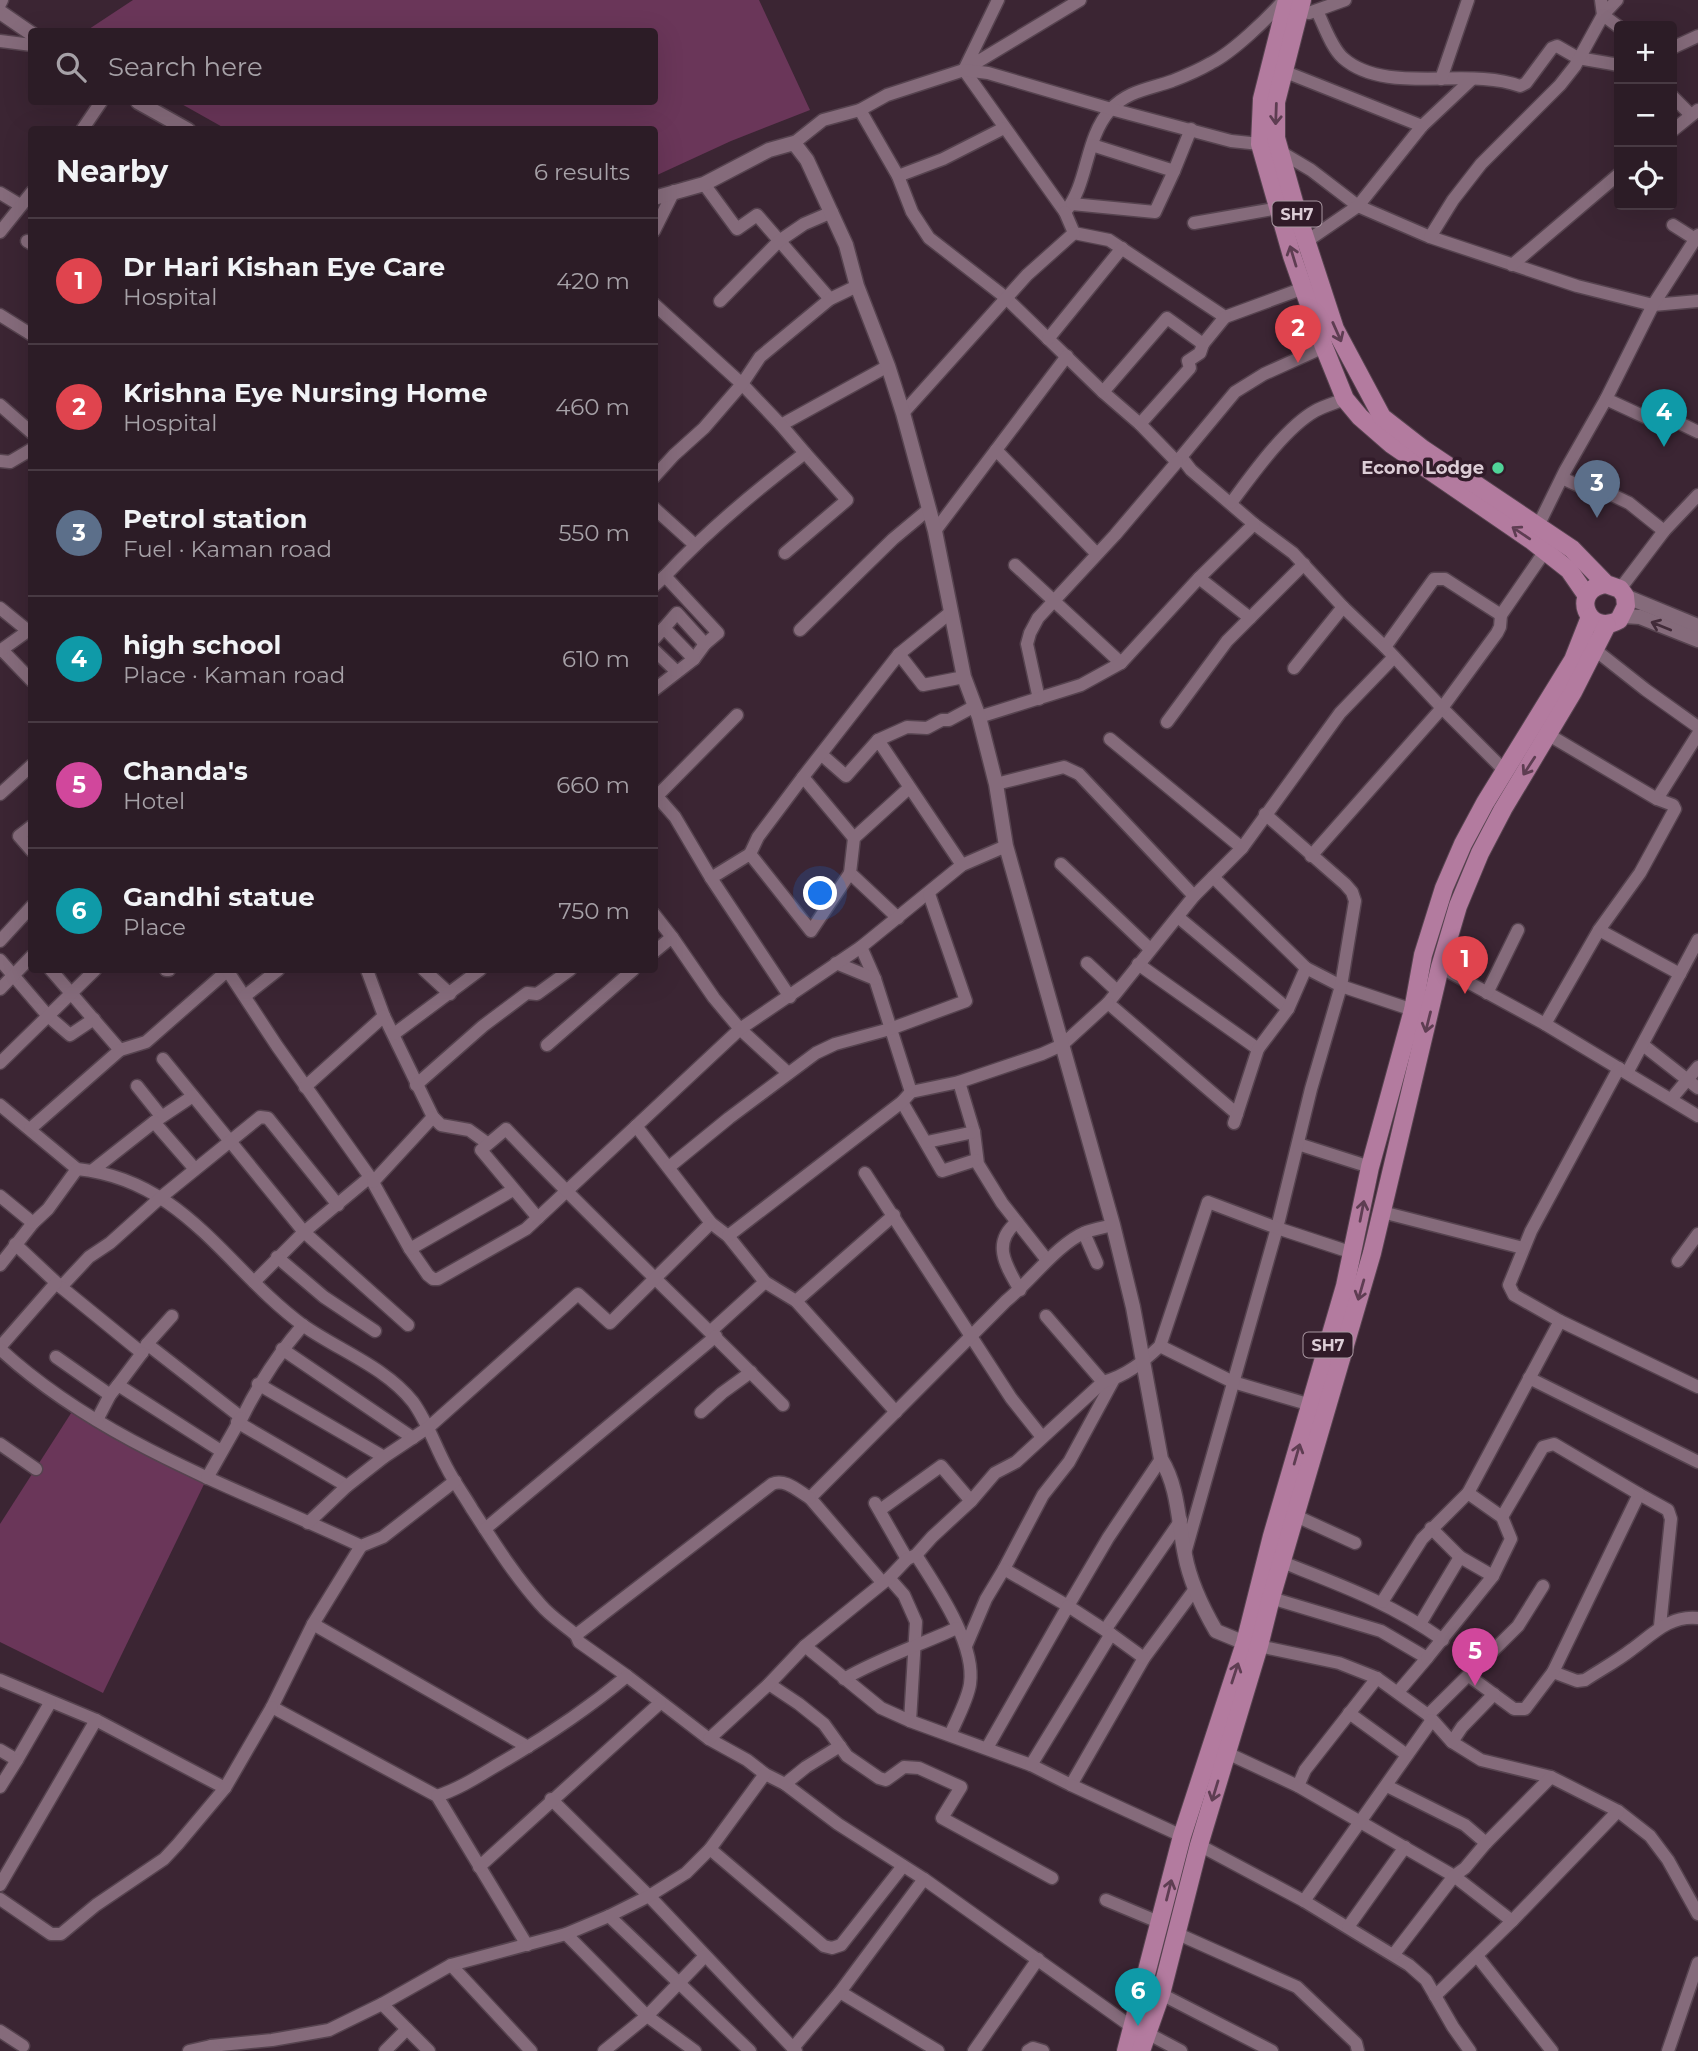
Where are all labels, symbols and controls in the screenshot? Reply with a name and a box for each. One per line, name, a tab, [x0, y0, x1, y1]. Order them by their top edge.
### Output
map controls	[1614, 21, 1677, 210]
button: +	[1614, 21, 1677, 84]
search box	[28, 28, 658, 105]
icon: search	[52, 48, 90, 86]
text: Search here	[108, 51, 263, 83]
button: −	[1614, 84, 1677, 147]
one-way arrow	[1269, 102, 1282, 125]
button: locate	[1614, 147, 1677, 210]
text: Nearby	[56, 153, 168, 190]
text: 6 results	[534, 158, 630, 186]
road number: SH7	[1272, 202, 1322, 227]
one-way arrow	[1285, 245, 1298, 267]
text: Dr Hari Kishan Eye Care	[123, 251, 445, 283]
text: 1	[74, 267, 84, 295]
text: 420 m	[556, 267, 630, 295]
text: Hospital	[123, 283, 218, 311]
pin: 2	[1275, 305, 1321, 363]
one-way arrow	[1331, 321, 1344, 342]
text: Krishna Eye Nursing Home	[123, 377, 488, 409]
pin: 4	[1641, 389, 1687, 447]
text: 2	[72, 393, 86, 421]
text: 460 m	[555, 393, 630, 421]
text: Hospital	[123, 409, 218, 437]
place label: Econo Lodge	[1361, 457, 1484, 479]
marker: Econo Lodge	[1490, 460, 1506, 476]
pin: 3	[1574, 460, 1620, 518]
text: Petrol station	[123, 503, 307, 535]
text: 3	[72, 519, 86, 547]
text: 550 m	[558, 519, 630, 547]
one-way arrow	[1512, 526, 1531, 540]
text: Fuel · Kaman road	[123, 535, 332, 563]
one-way arrow	[1651, 618, 1672, 631]
text: high school	[123, 629, 281, 661]
text: 4	[71, 645, 87, 673]
text: 610 m	[562, 645, 630, 673]
text: Place · Kaman road	[123, 661, 345, 689]
text: Chanda's	[123, 755, 248, 787]
one-way arrow	[1521, 756, 1535, 776]
text: 5	[72, 771, 86, 799]
text: 660 m	[556, 771, 630, 799]
text: Hotel	[123, 787, 185, 815]
your location	[803, 876, 837, 910]
text: Gandhi statue	[123, 881, 315, 913]
text: 6	[72, 897, 86, 925]
text: 750 m	[558, 897, 630, 925]
text: Place	[123, 913, 186, 941]
pin: 1	[1442, 936, 1488, 994]
one-way arrow	[1421, 1010, 1434, 1033]
one-way arrow	[1355, 1200, 1369, 1223]
one-way arrow	[1354, 1279, 1367, 1301]
road number: SH7	[1304, 1332, 1352, 1358]
one-way arrow	[1291, 1443, 1304, 1465]
pin: 5	[1452, 1628, 1498, 1686]
one-way arrow	[1229, 1662, 1242, 1684]
one-way arrow	[1208, 1779, 1221, 1801]
one-way arrow	[1163, 1880, 1176, 1902]
pin: 6	[1115, 1968, 1161, 2026]

